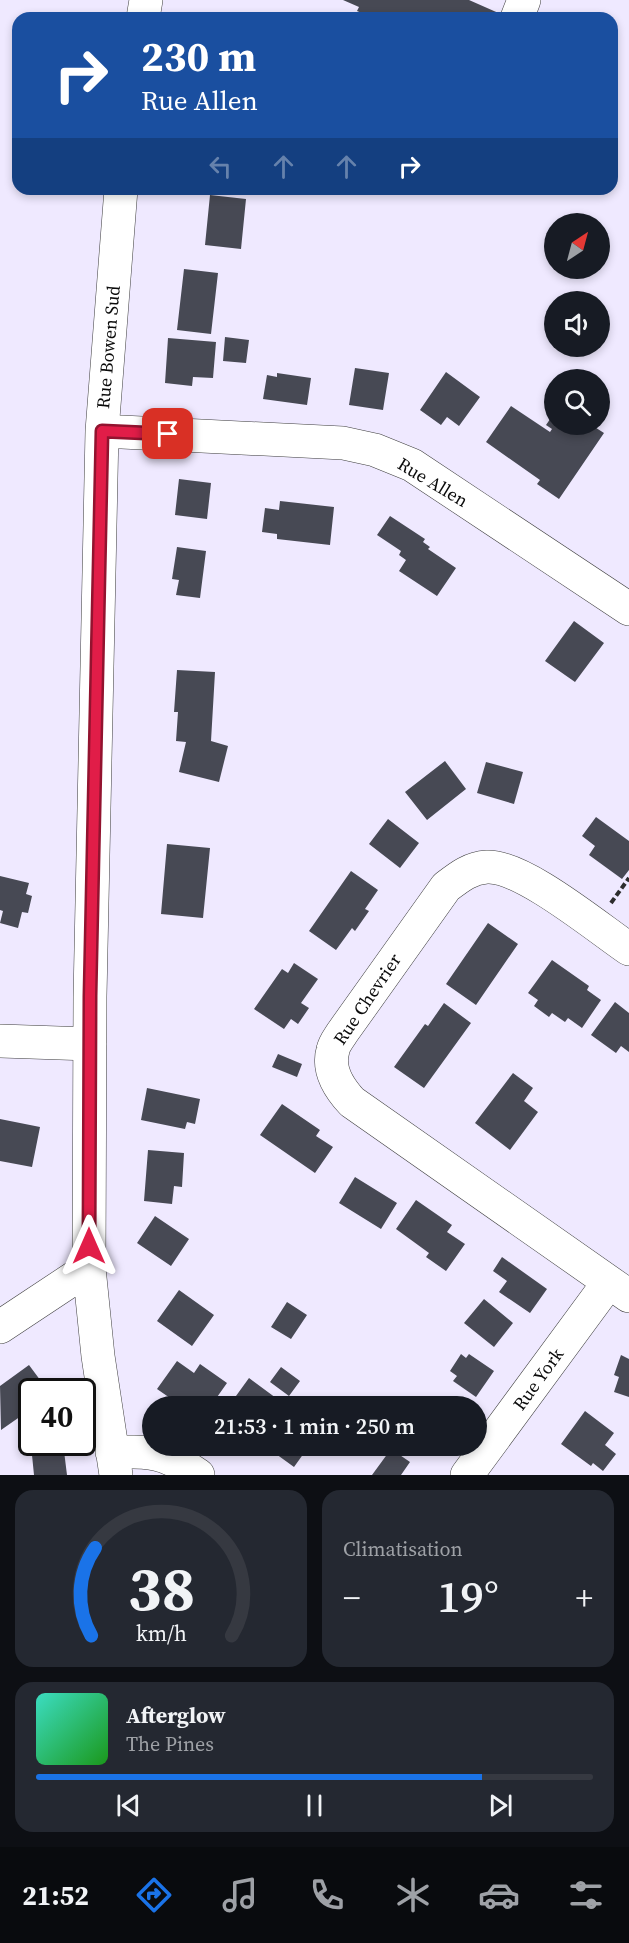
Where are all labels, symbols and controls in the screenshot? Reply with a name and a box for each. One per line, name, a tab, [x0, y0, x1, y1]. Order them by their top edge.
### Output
text: 230 m	[141, 27, 256, 85]
icon: right	[42, 36, 120, 114]
text: Rue Allen	[141, 82, 258, 119]
icon: left	[204, 150, 237, 183]
icon: ahead	[267, 150, 300, 183]
icon: ahead	[330, 150, 363, 183]
icon: right	[393, 150, 426, 183]
north arrow	[544, 213, 610, 279]
map controls	[544, 213, 610, 435]
street label: Rue Bowen Sud	[90, 284, 126, 410]
button: sound	[544, 291, 610, 357]
button: search	[544, 369, 610, 435]
pin	[142, 408, 193, 459]
icon: arrive	[151, 417, 184, 450]
street label: Rue Allen	[393, 451, 473, 513]
street label: Rue Chevrier	[327, 948, 407, 1050]
position arrow	[57, 1214, 121, 1278]
street label: Rue York	[507, 1343, 569, 1415]
speed limit sign: 40	[18, 1378, 96, 1456]
text: 21:53 · 1 min · 250 m	[214, 1411, 415, 1441]
text: Climatisation	[343, 1535, 463, 1563]
text: 38	[127, 1545, 195, 1631]
text: 19°	[437, 1565, 499, 1627]
text: −	[343, 1575, 361, 1620]
text: +	[576, 1575, 593, 1620]
text: km/h	[135, 1619, 187, 1648]
text: Afterglow	[126, 1700, 226, 1730]
text: The Pines	[126, 1730, 214, 1758]
icon: previous	[112, 1789, 145, 1822]
icon: pause	[298, 1789, 331, 1822]
icon: next	[484, 1789, 517, 1822]
icon: directions	[133, 1874, 175, 1916]
icon: music	[219, 1874, 261, 1916]
icon: phone	[306, 1874, 348, 1916]
icon: climate	[392, 1874, 434, 1916]
icon: car	[478, 1874, 520, 1916]
icon: filters	[565, 1874, 607, 1916]
text: 21:52	[22, 1877, 89, 1914]

